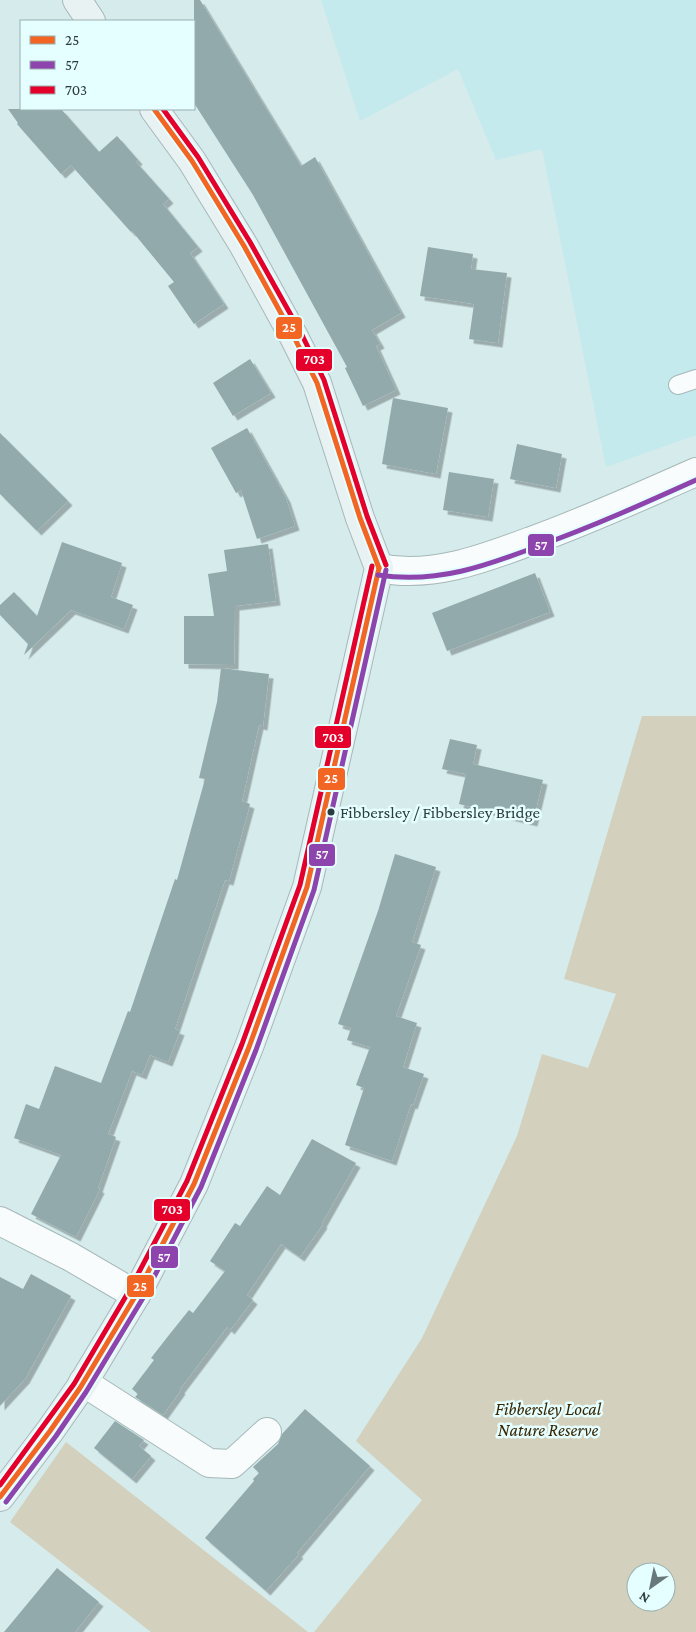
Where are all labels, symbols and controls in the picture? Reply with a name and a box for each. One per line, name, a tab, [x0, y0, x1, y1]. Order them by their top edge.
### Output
legend	[20, 20, 195, 110]
text: 25	[65, 32, 79, 48]
text: 57	[65, 57, 79, 73]
text: 703	[65, 82, 87, 98]
line badge: 25	[275, 316, 303, 340]
text: 25	[282, 319, 296, 335]
line badge: 703	[295, 348, 333, 372]
text: 703	[303, 351, 325, 367]
line badge: 57	[527, 533, 555, 557]
text: 57	[534, 537, 548, 553]
line badge: 703	[314, 725, 352, 749]
text: 703	[322, 729, 344, 745]
line badge: 25	[317, 767, 346, 791]
text: 25	[324, 770, 338, 786]
place label: Fibbersley / Fibbersley Bridge	[340, 803, 540, 822]
marker: Fibbersley / Fibbersley Bridge	[326, 807, 336, 817]
line badge: 57	[308, 843, 336, 867]
text: 57	[315, 846, 329, 862]
line badge: 703	[153, 1198, 191, 1222]
text: 703	[161, 1201, 183, 1217]
line badge: 57	[150, 1245, 179, 1269]
text: 57	[157, 1249, 171, 1265]
line badge: 25	[126, 1274, 155, 1298]
text: 25	[133, 1278, 147, 1294]
park label: Fibbersley Local Nature Reserve	[495, 1399, 602, 1440]
north arrow	[626, 1562, 676, 1612]
text: N	[635, 1588, 652, 1607]

